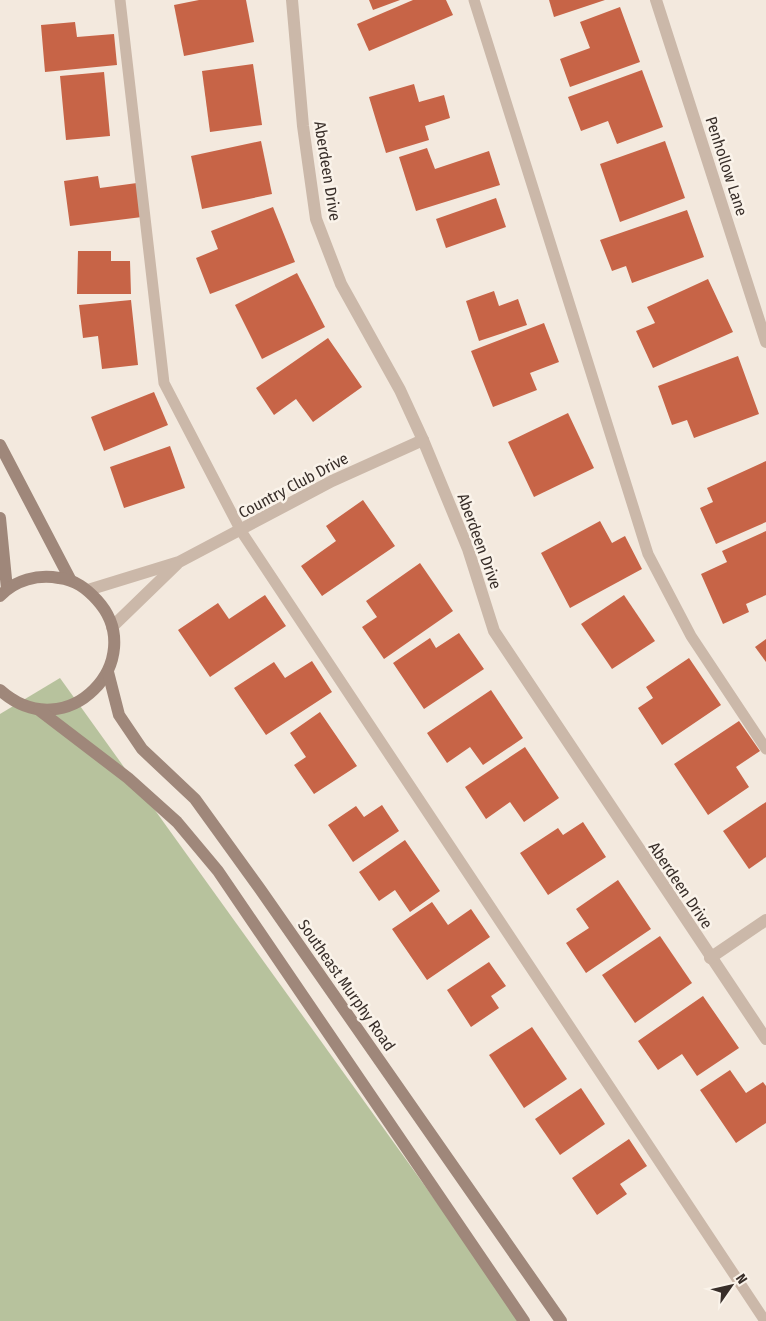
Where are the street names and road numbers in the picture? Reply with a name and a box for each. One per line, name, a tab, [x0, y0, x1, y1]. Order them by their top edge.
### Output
street label: Penhollow Lane	[702, 114, 752, 218]
street label: Aberdeen Drive	[310, 120, 345, 222]
street label: Country Club Drive	[235, 449, 351, 522]
street label: Aberdeen Drive	[453, 491, 506, 592]
street label: Aberdeen Drive	[645, 838, 717, 932]
street label: Southeast Murphy Road	[294, 916, 399, 1055]

